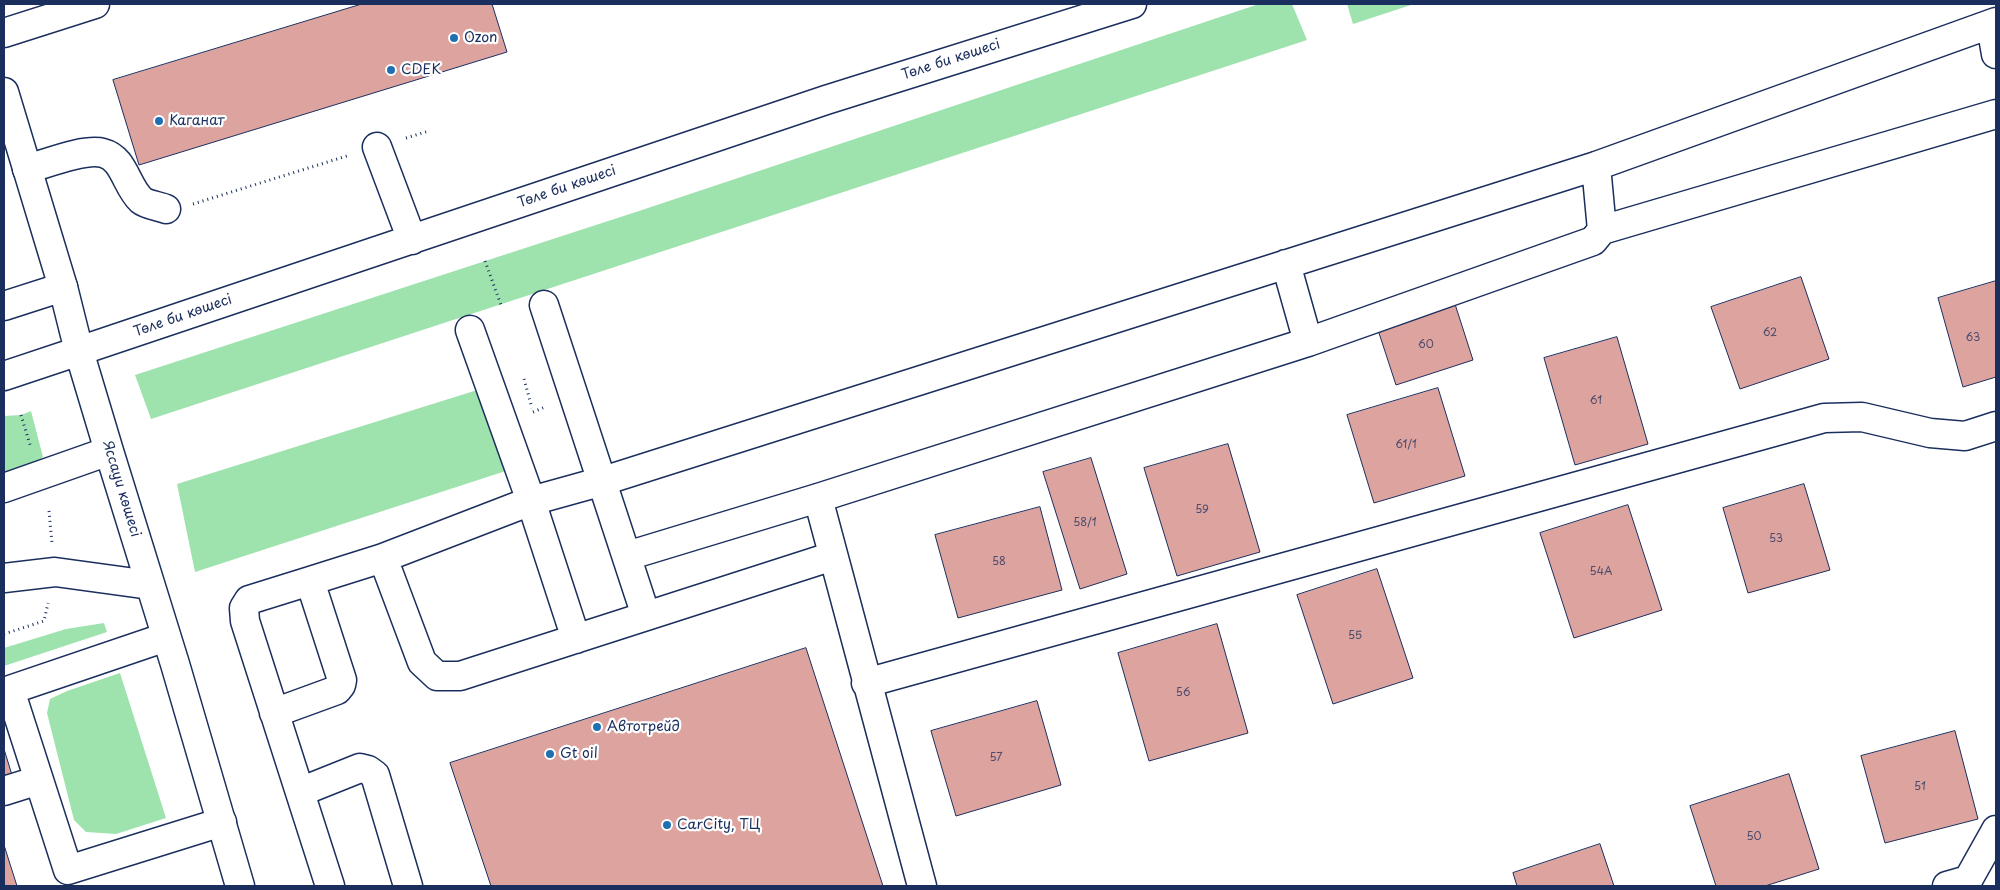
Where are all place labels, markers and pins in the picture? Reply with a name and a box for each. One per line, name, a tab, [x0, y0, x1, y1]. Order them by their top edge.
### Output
place label: Ozon	[464, 30, 497, 46]
marker: Ozon	[448, 32, 460, 44]
place label: CDEK	[401, 62, 441, 78]
marker: CDEK	[385, 64, 397, 76]
place label: Каганат	[169, 113, 224, 129]
marker: Каганат	[153, 115, 165, 127]
place label: Автотрейд	[607, 719, 680, 735]
marker: Автотрейд	[591, 721, 603, 733]
place label: Gt oil	[560, 746, 598, 762]
marker: Gt oil	[544, 748, 556, 760]
place label: CarCity, ТЦ	[677, 817, 760, 833]
marker: CarCity, ТЦ	[661, 819, 673, 831]

